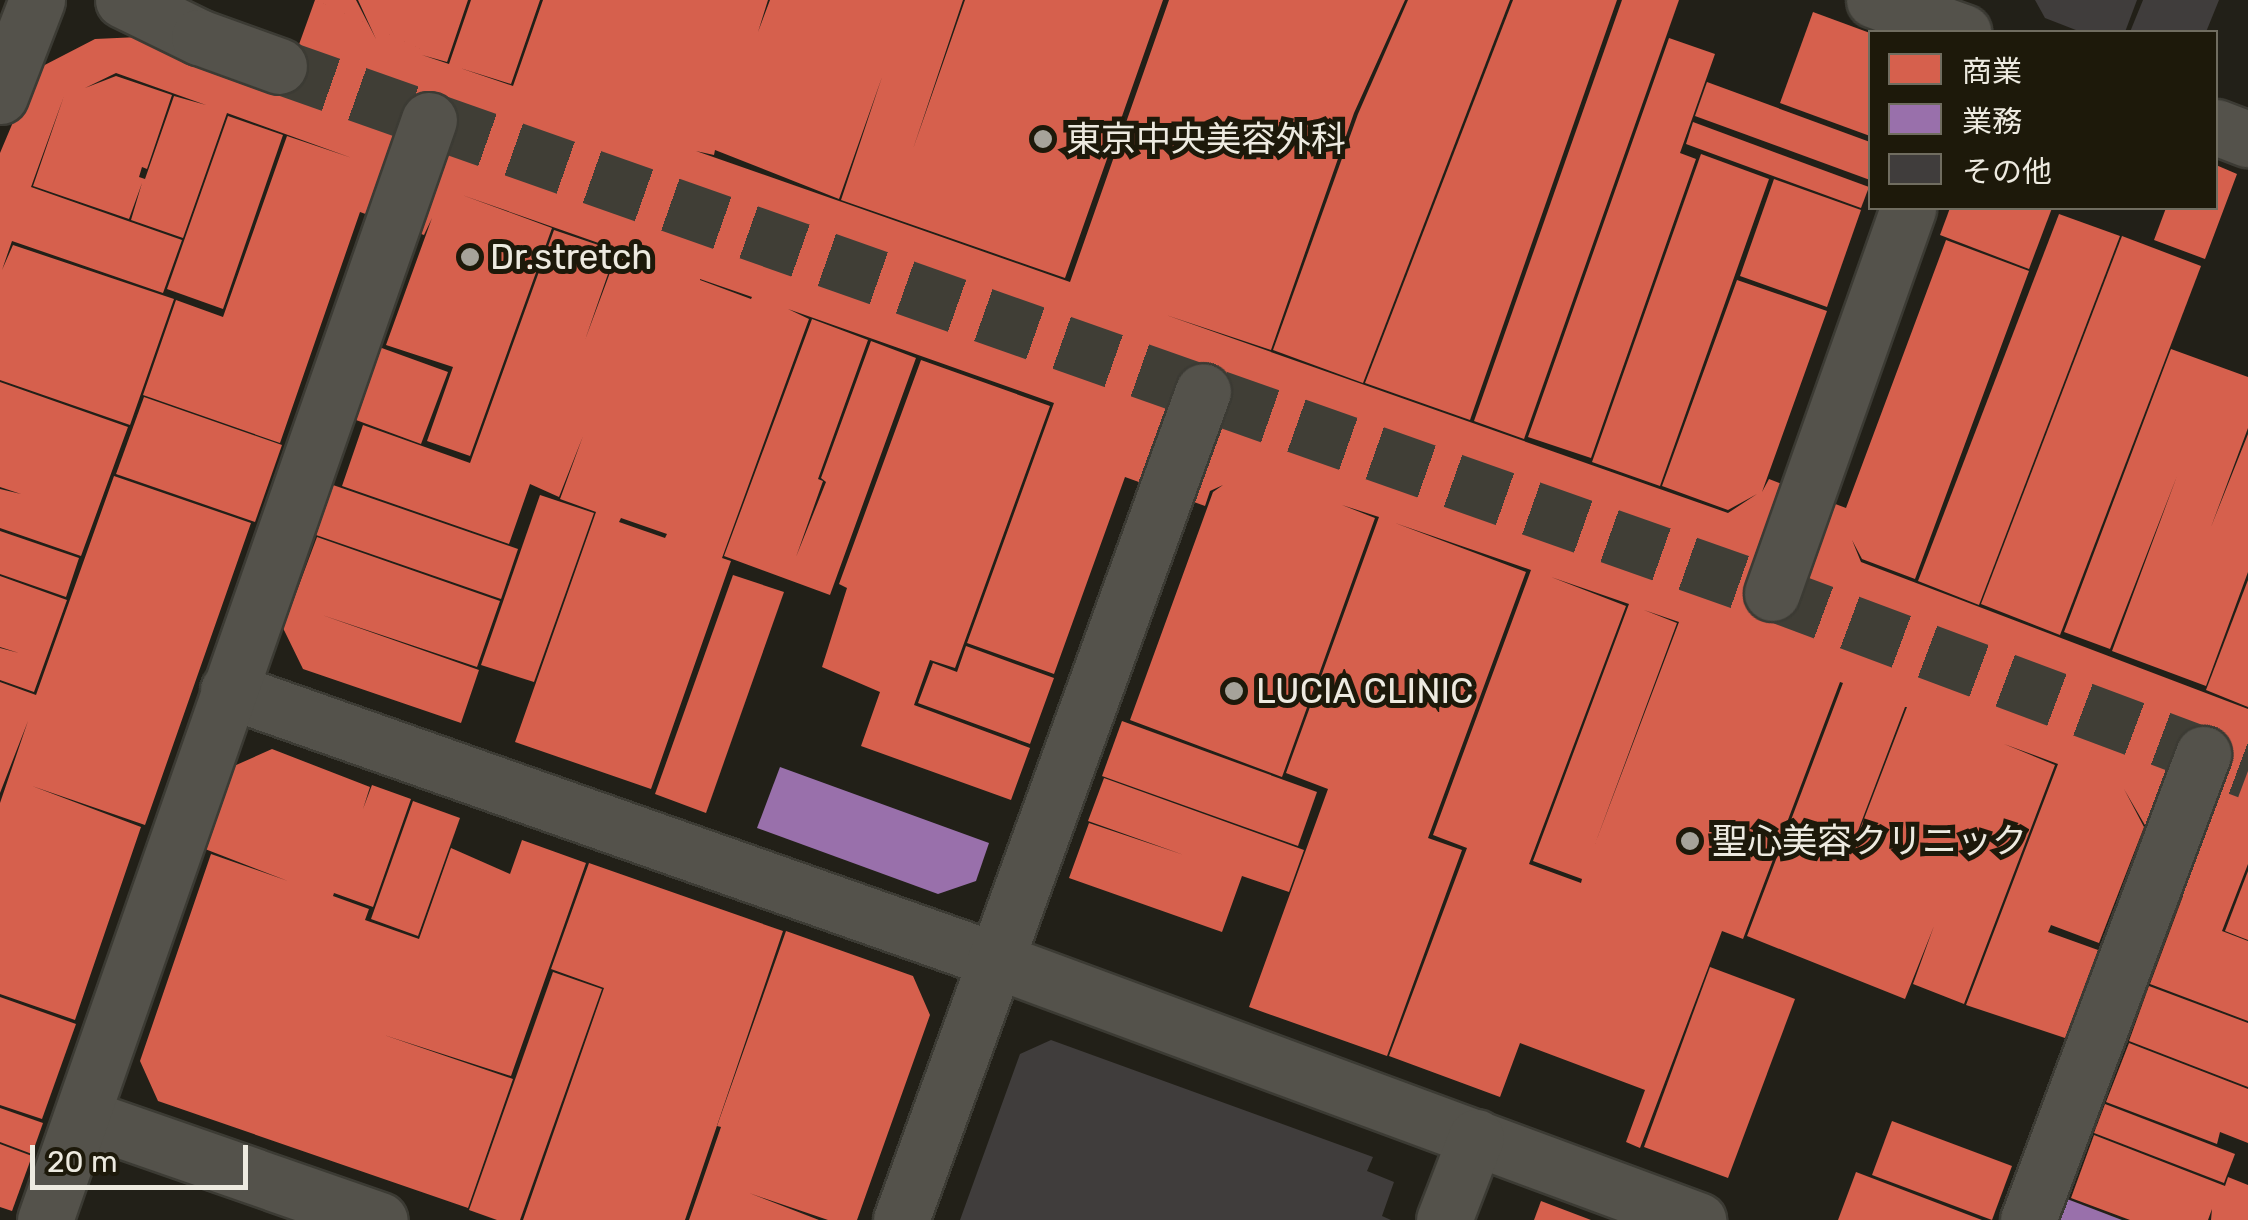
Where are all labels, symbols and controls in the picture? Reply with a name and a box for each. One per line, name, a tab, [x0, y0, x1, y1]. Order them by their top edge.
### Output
legend	[1868, 30, 2218, 210]
text: 商業	[1962, 54, 2022, 90]
text: 業務	[1962, 104, 2022, 140]
place label: 東京中央美容外科	[1066, 118, 1346, 160]
marker: 東京中央美容外科	[1030, 126, 1056, 152]
text: その他	[1962, 154, 2052, 190]
place label: Dr.stretch	[490, 236, 653, 278]
marker: Dr.stretch	[459, 246, 481, 268]
place label: LUCIA CLINIC	[1256, 670, 1474, 712]
marker: LUCIA CLINIC	[1221, 678, 1247, 704]
place label: 聖心美容クリニック	[1712, 820, 2027, 862]
marker: 聖心美容クリニック	[1677, 828, 1703, 854]
scale bar	[35, 1125, 252, 1187]
text: 20 m	[47, 1144, 118, 1180]

